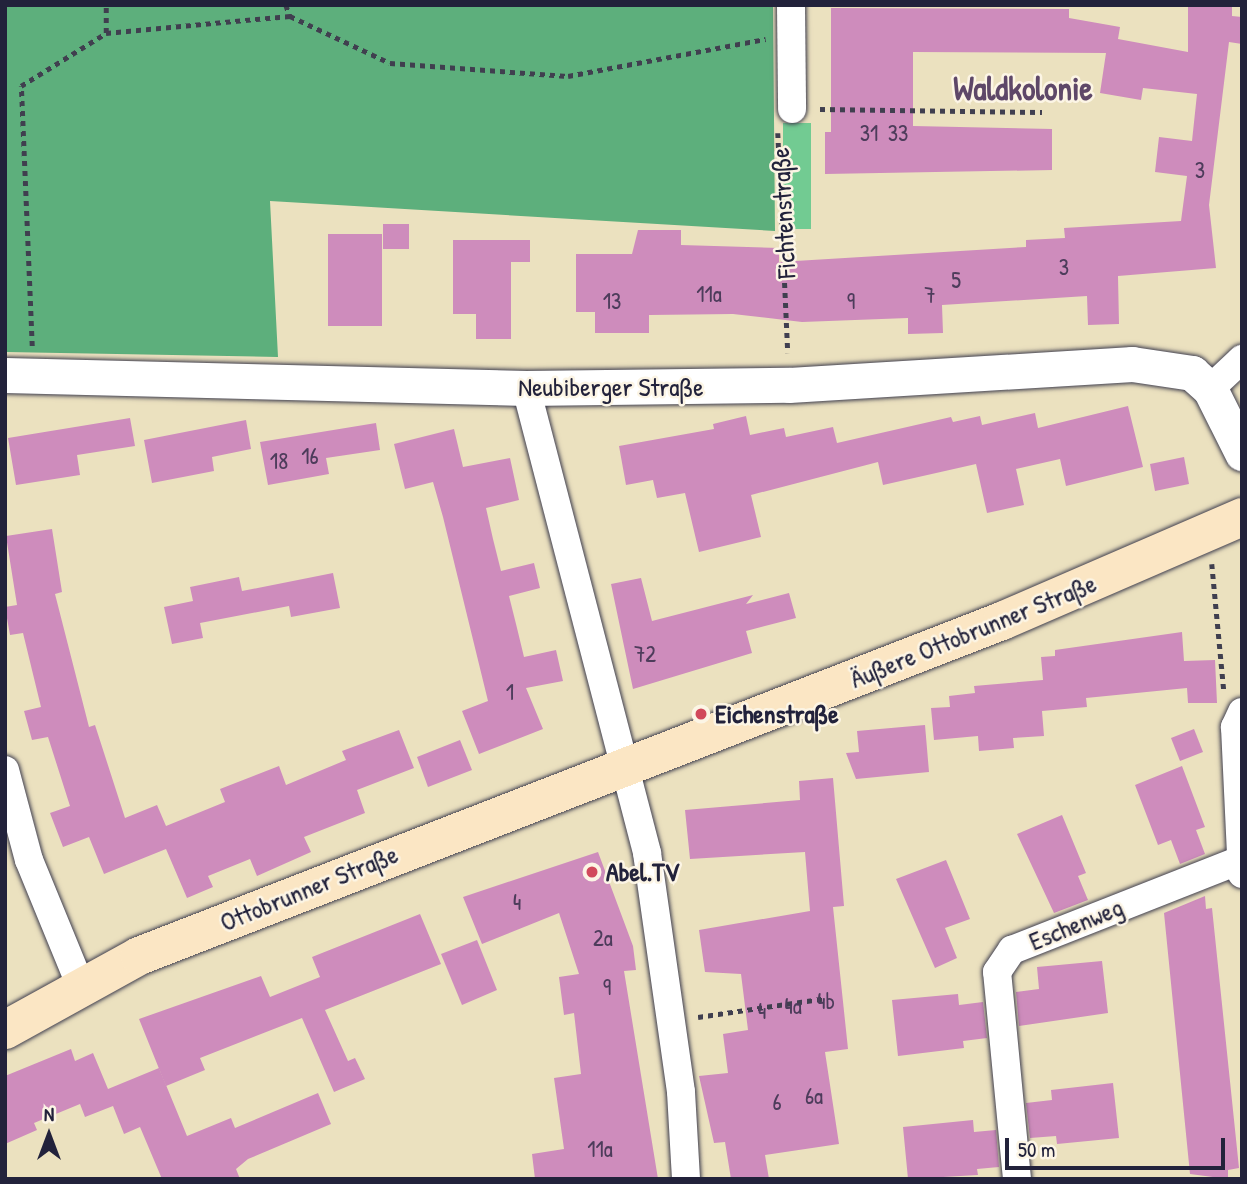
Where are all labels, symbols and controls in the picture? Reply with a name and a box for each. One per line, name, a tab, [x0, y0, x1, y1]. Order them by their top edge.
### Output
district label: Waldkolonie	[953, 69, 1093, 109]
house number: 31	[860, 119, 878, 147]
house number: 33	[888, 119, 908, 147]
street label: Fichtenstraße	[764, 147, 802, 279]
house number: 3	[1195, 156, 1205, 184]
house number: 3	[1059, 253, 1069, 281]
house number: 5	[951, 266, 961, 294]
house number: 11a	[696, 280, 722, 308]
house number: 7	[924, 281, 936, 309]
house number: 13	[603, 287, 621, 315]
house number: 9	[847, 287, 855, 315]
street label: Neubiberger Straße	[518, 371, 704, 403]
house number: 16	[301, 442, 319, 470]
house number: 18	[270, 447, 288, 475]
street label: Äußere Ottobrunner Straße	[845, 567, 1101, 695]
house number: 72	[634, 640, 656, 668]
house number: 1	[506, 678, 514, 706]
place label: Eichenstraße	[715, 698, 839, 730]
marker: Eichenstraße	[693, 706, 709, 722]
street label: Ottobrunner Straße	[216, 838, 402, 938]
place label: Abel.TV	[606, 856, 679, 888]
marker: Abel.TV	[584, 864, 600, 880]
house number: 4	[513, 888, 521, 916]
street label: Eschenweg	[1024, 891, 1128, 957]
house number: 2a	[593, 924, 613, 952]
house number: 9	[603, 973, 611, 1001]
house number: 4b	[817, 987, 835, 1015]
house number: 4a	[784, 992, 802, 1020]
house number: 4	[758, 997, 766, 1025]
house number: 6a	[805, 1082, 823, 1110]
house number: 6	[772, 1088, 782, 1116]
north arrow	[14, 1100, 84, 1170]
text: N	[44, 1101, 54, 1127]
scale bar	[1009, 1124, 1230, 1168]
house number: 11a	[587, 1135, 613, 1163]
text: 50 m	[1018, 1135, 1055, 1164]

